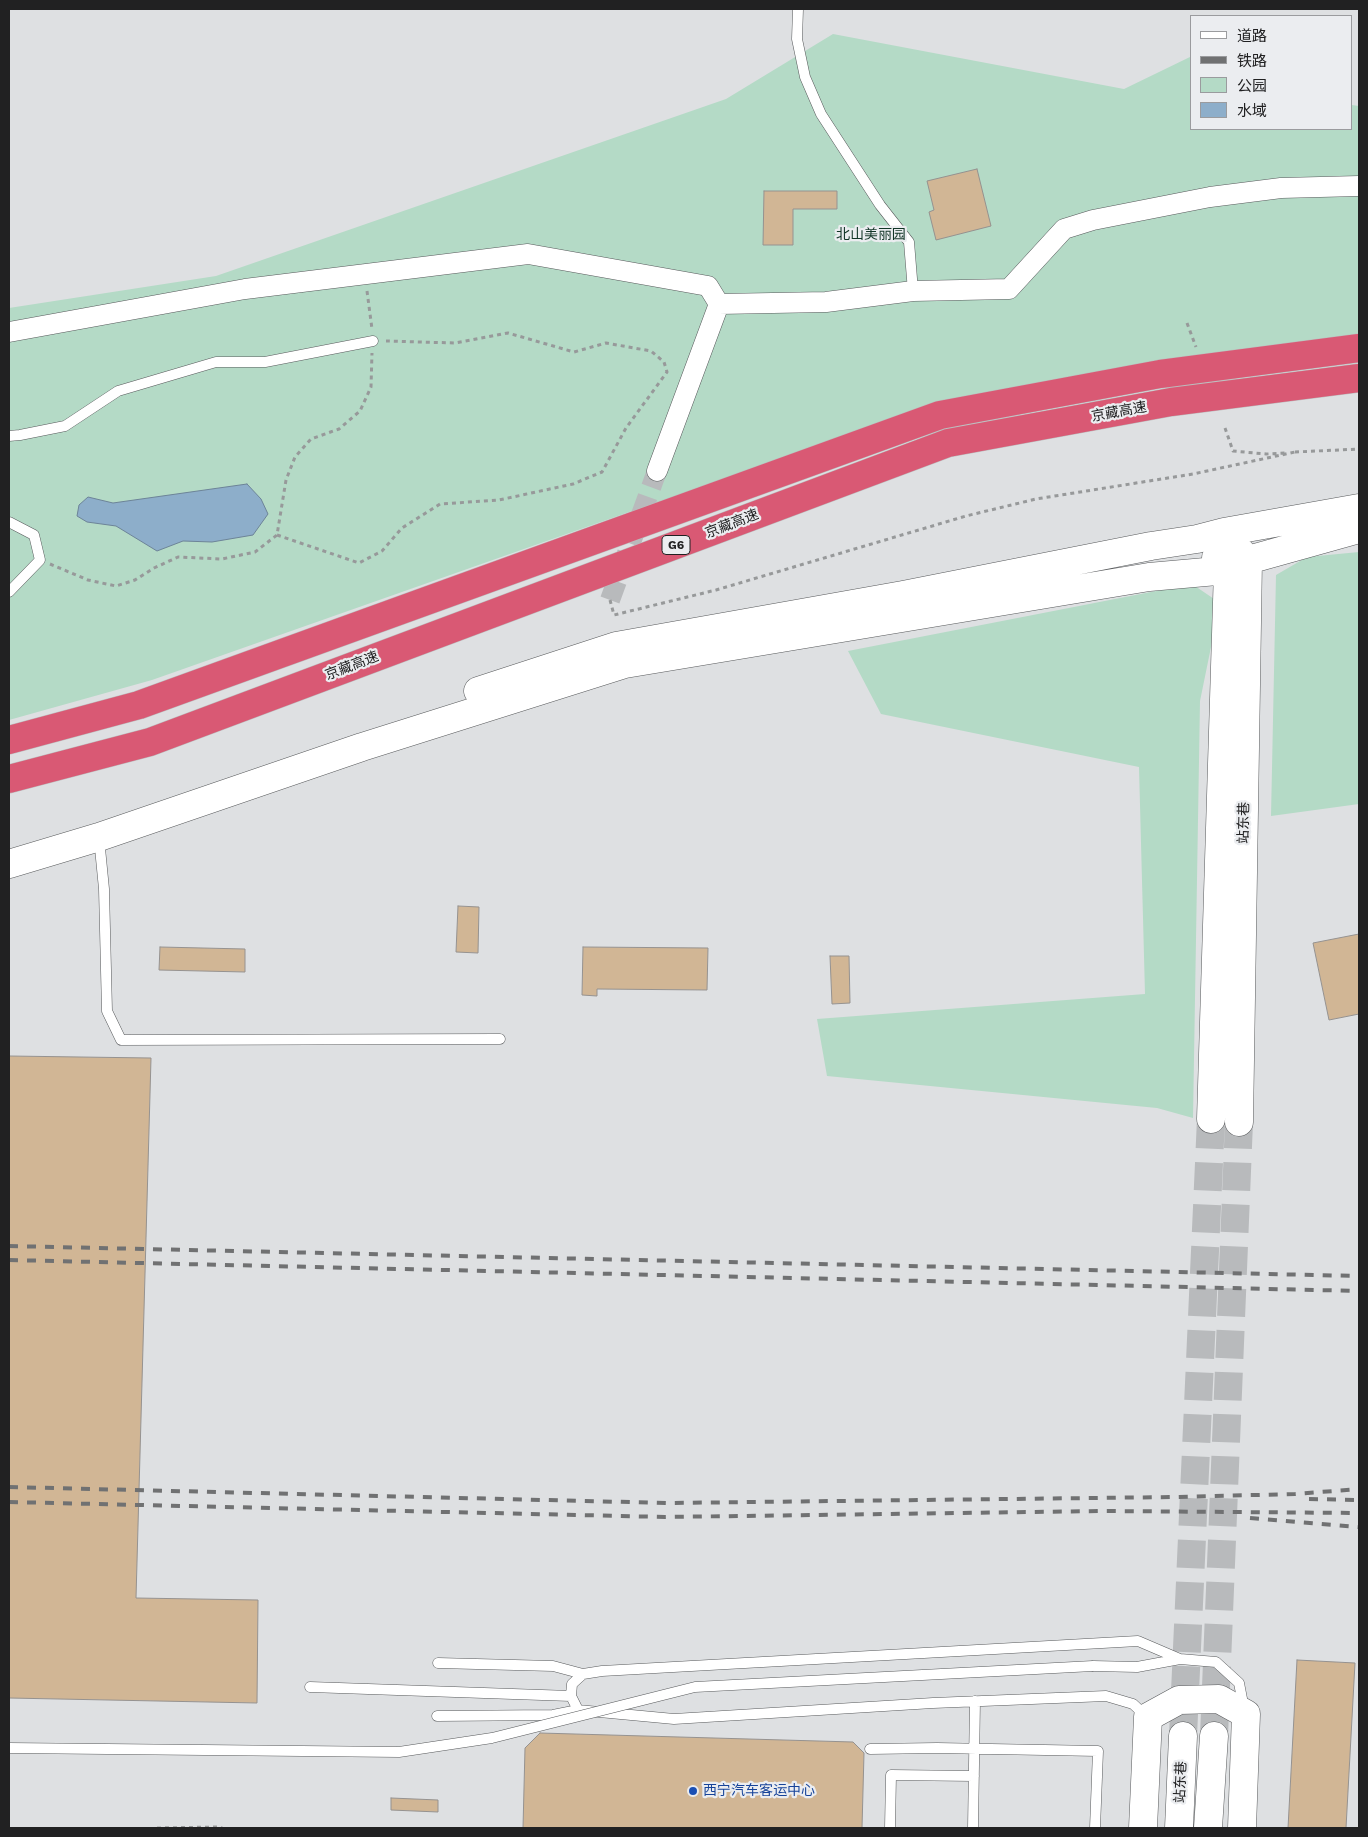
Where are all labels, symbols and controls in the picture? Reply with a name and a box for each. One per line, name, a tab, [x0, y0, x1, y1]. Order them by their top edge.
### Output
legend	[1190, 15, 1353, 130]
text: 道路	[1237, 27, 1267, 45]
text: 铁路	[1237, 52, 1267, 70]
text: 公园	[1237, 77, 1267, 95]
text: 水域	[1237, 102, 1267, 120]
park label: 北山美丽园	[836, 227, 906, 243]
street label: 京藏高速	[1090, 399, 1148, 425]
street label: 京藏高速	[703, 506, 761, 542]
road number: G6	[662, 536, 690, 554]
street label: 京藏高速	[323, 648, 381, 684]
street label: 站东巷	[1235, 802, 1253, 844]
street label: 站东巷	[1172, 1761, 1190, 1803]
place label: 西宁汽车客运中心	[703, 1783, 815, 1799]
marker: 西宁汽车客运中心	[687, 1785, 699, 1797]

